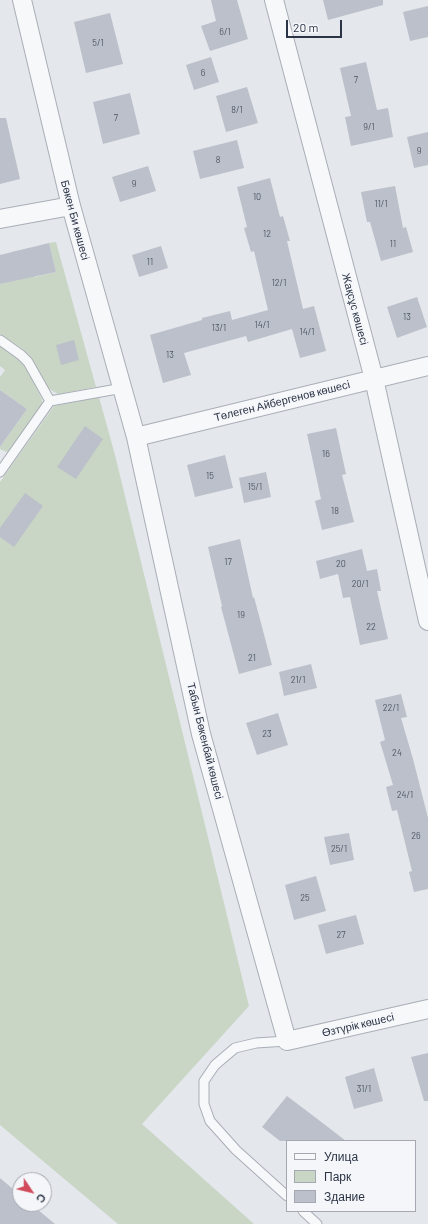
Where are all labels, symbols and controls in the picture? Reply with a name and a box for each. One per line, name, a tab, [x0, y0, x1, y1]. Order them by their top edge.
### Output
scale bar	[288, 12, 344, 38]
text: 20 m	[293, 20, 319, 34]
house number: 6/1	[219, 27, 231, 37]
house number: 5/1	[92, 38, 104, 48]
house number: 6	[201, 68, 205, 78]
house number: 7	[354, 75, 358, 85]
house number: 8/1	[231, 105, 243, 115]
house number: 7	[114, 113, 118, 123]
house number: 9/1	[363, 122, 375, 132]
house number: 9	[417, 146, 421, 156]
house number: 8	[216, 155, 220, 165]
street label: Бөкен Би көшесі	[58, 179, 92, 261]
house number: 9	[132, 179, 136, 189]
house number: 10	[253, 192, 261, 202]
house number: 11/1	[374, 199, 388, 209]
house number: 12	[263, 229, 271, 239]
house number: 11	[390, 239, 396, 249]
house number: 11	[147, 257, 153, 267]
street label: Жақсұс көшесі	[339, 272, 371, 346]
house number: 12/1	[272, 278, 286, 288]
house number: 13	[403, 312, 411, 322]
house number: 14/1	[255, 320, 269, 330]
house number: 13/1	[212, 323, 226, 333]
house number: 14/1	[300, 327, 314, 337]
house number: 13	[166, 350, 174, 360]
street label: Төлеген Айбергенов көшесі	[213, 378, 351, 424]
house number: 16	[322, 449, 330, 459]
house number: 15	[206, 471, 214, 481]
house number: 15/1	[248, 482, 262, 492]
house number: 18	[331, 506, 339, 516]
house number: 17	[224, 557, 232, 567]
house number: 20	[336, 559, 346, 569]
house number: 20/1	[352, 579, 368, 589]
house number: 19	[237, 610, 245, 620]
house number: 22	[366, 622, 376, 632]
house number: 21	[248, 653, 256, 663]
house number: 21/1	[291, 675, 305, 685]
street label: Табын Бөкенбай көшесі	[184, 681, 226, 801]
house number: 22/1	[383, 703, 399, 713]
house number: 23	[262, 729, 272, 739]
house number: 24	[392, 748, 402, 758]
house number: 24/1	[397, 790, 413, 800]
house number: 26	[411, 831, 421, 841]
house number: 25/1	[331, 844, 347, 854]
house number: 25	[300, 893, 310, 903]
house number: 27	[336, 930, 346, 940]
street label: Өзтүрік көшесі	[321, 1010, 395, 1040]
house number: 31/1	[357, 1084, 371, 1094]
legend	[286, 1140, 416, 1212]
text: Улица	[324, 1149, 358, 1163]
text: Парк	[324, 1169, 351, 1183]
north arrow	[12, 1172, 52, 1212]
text: Здание	[324, 1189, 365, 1203]
text: С	[34, 1192, 49, 1206]

